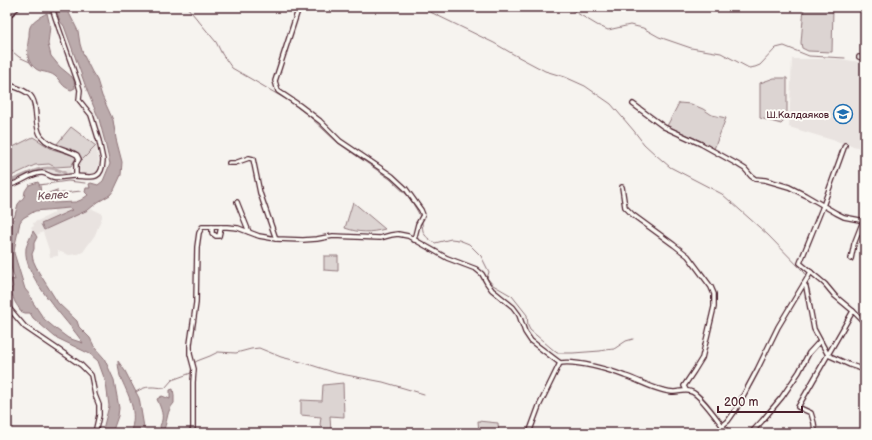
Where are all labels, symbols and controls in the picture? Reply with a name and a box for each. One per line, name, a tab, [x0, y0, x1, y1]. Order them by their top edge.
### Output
school or university icon: Ш.Калдаяков	[832, 103, 854, 125]
place label: Ш.Калдаяков	[766, 109, 830, 121]
water label: Келес	[37, 188, 70, 203]
scale bar	[718, 388, 802, 414]
text: 200 m	[724, 395, 758, 410]

